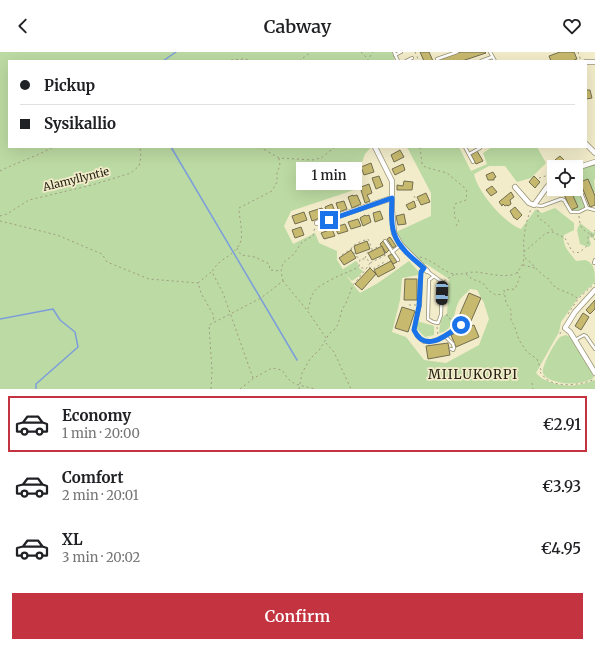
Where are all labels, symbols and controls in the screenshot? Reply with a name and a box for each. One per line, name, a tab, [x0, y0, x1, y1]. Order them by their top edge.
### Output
icon: back	[12, 15, 34, 37]
text: Cabway	[264, 15, 331, 38]
icon: heart	[561, 15, 583, 37]
text: Pickup	[44, 76, 95, 95]
text: Sysikallio	[44, 114, 116, 133]
map controls	[547, 160, 583, 196]
button: locate	[547, 160, 583, 196]
callout: 1 min	[296, 162, 362, 190]
street label: Alamyllyntie	[40, 164, 111, 194]
text: 1 min	[312, 167, 346, 184]
route end	[320, 211, 338, 229]
car	[436, 281, 448, 305]
route start	[452, 316, 470, 334]
district label: MIILUKORPI	[428, 366, 518, 383]
icon: car	[14, 406, 50, 442]
text: Economy	[62, 406, 131, 425]
text: €2.91	[543, 415, 581, 434]
text: 1 min · 20:00	[62, 425, 140, 442]
icon: car	[14, 468, 50, 504]
text: Comfort	[62, 468, 123, 487]
text: €3.93	[542, 477, 581, 496]
text: 2 min · 20:01	[62, 487, 139, 504]
icon: car	[14, 530, 50, 566]
text: XL	[62, 530, 83, 549]
text: €4.95	[541, 539, 581, 558]
text: 3 min · 20:02	[62, 549, 140, 566]
button: Confirm	[12, 593, 583, 639]

